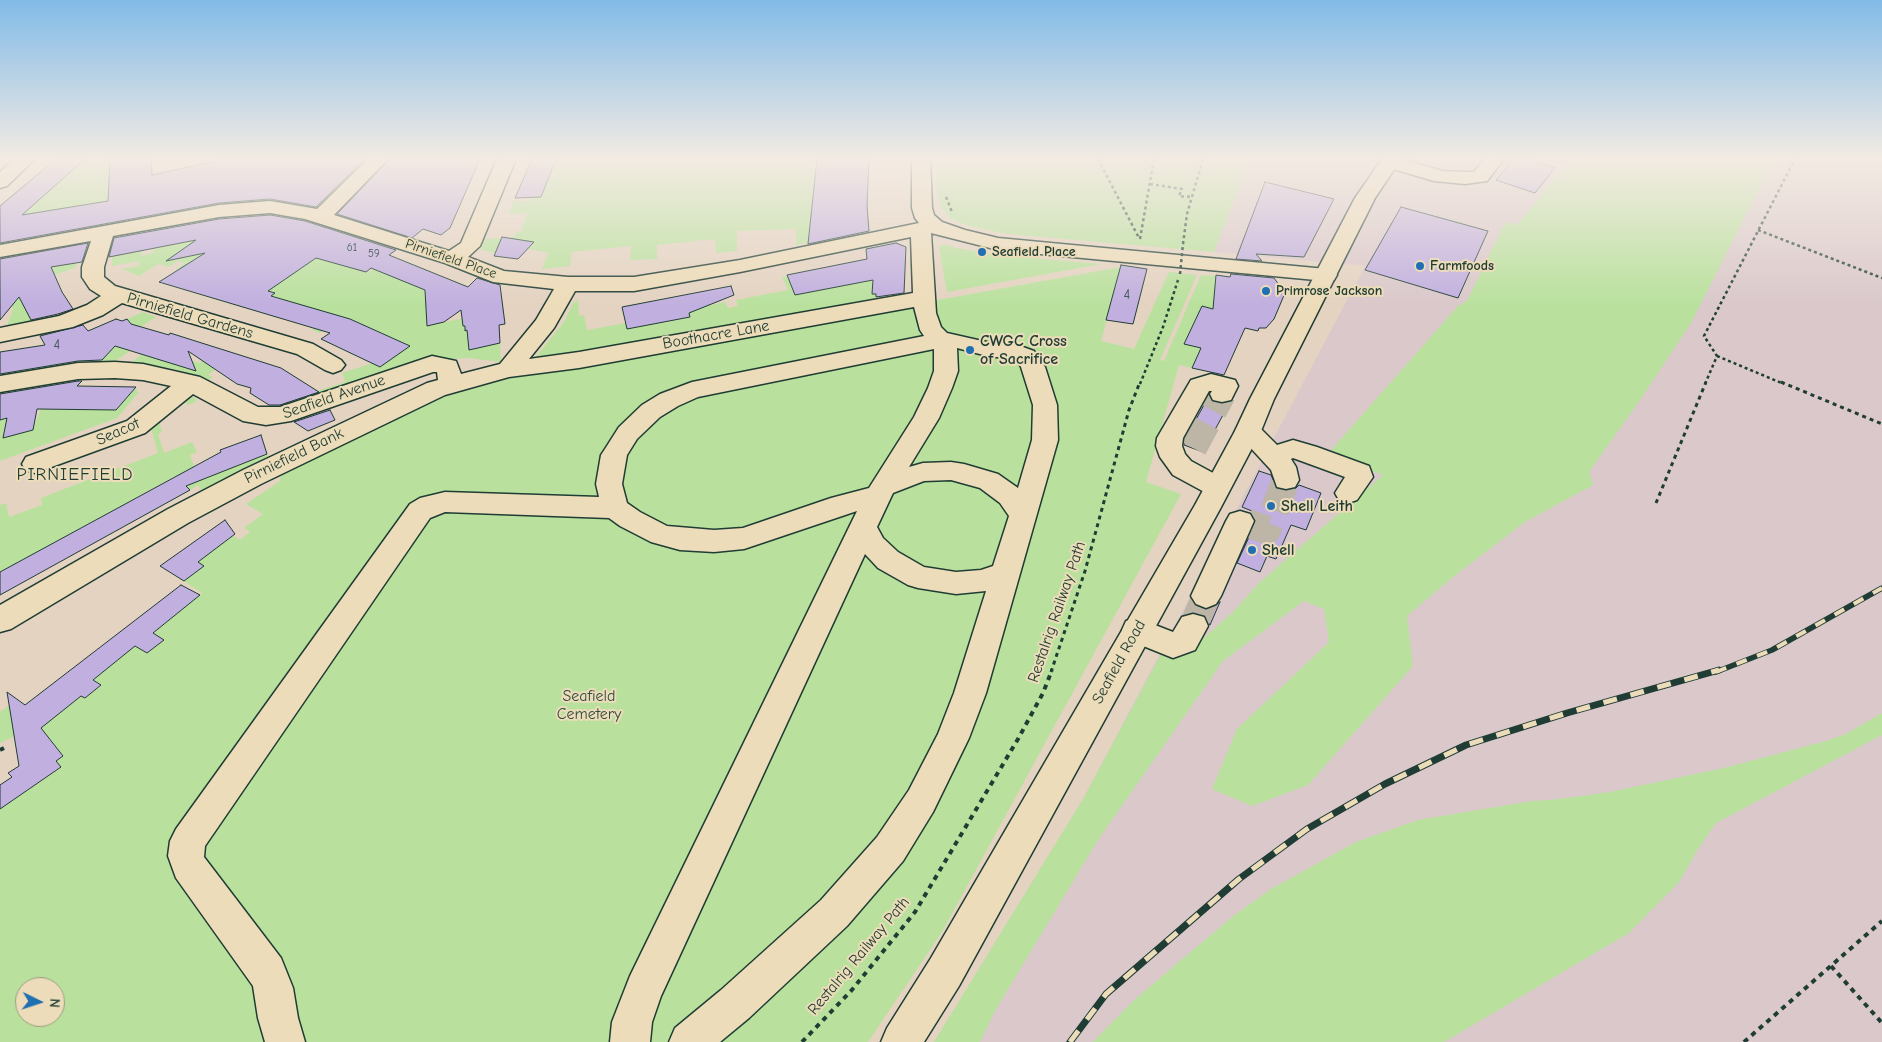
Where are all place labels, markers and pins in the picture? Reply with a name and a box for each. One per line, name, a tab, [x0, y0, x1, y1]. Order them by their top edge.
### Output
place label: Seafield Place	[992, 244, 1076, 260]
marker: Seafield Place	[976, 246, 988, 258]
place label: Farmfoods	[1430, 258, 1494, 274]
marker: Farmfoods	[1414, 260, 1426, 272]
place label: Primrose Jackson	[1276, 283, 1382, 299]
marker: Primrose Jackson	[1260, 285, 1272, 297]
place label: CWGC Cross of Sacrifice	[980, 331, 1067, 369]
marker: CWGC Cross of Sacrifice	[964, 344, 976, 356]
place label: Shell Leith	[1281, 496, 1353, 516]
marker: Shell Leith	[1265, 500, 1277, 512]
place label: Shell	[1262, 540, 1295, 560]
marker: Shell	[1246, 544, 1258, 556]

